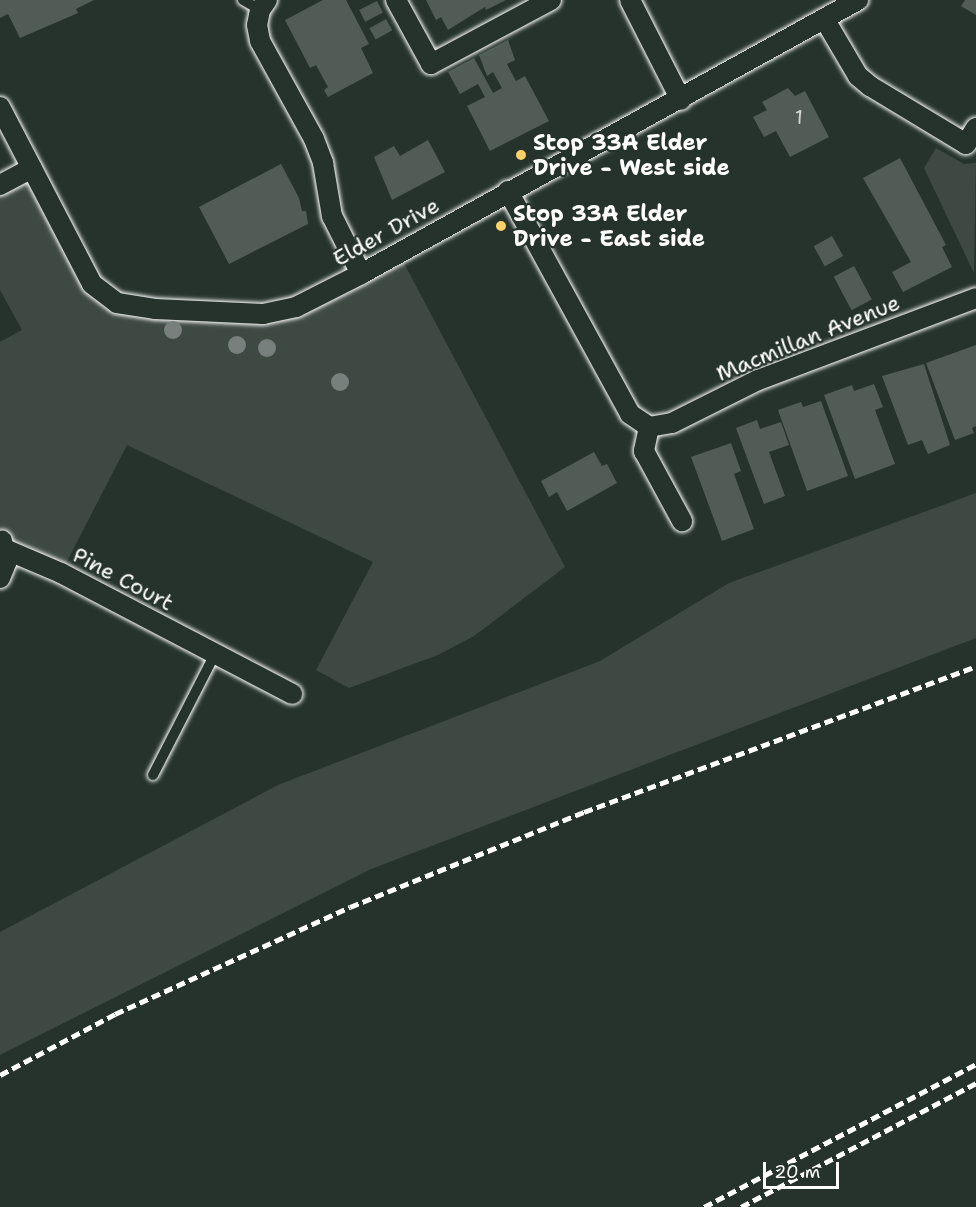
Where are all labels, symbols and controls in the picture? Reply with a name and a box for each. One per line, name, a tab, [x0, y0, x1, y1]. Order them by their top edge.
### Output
house number: 1	[795, 105, 803, 129]
place label: Stop 33A Elder Drive - West side	[533, 129, 730, 180]
marker: Stop 33A Elder Drive - West side	[514, 148, 528, 162]
street label: Elder Drive	[328, 192, 444, 272]
place label: Stop 33A Elder Drive - East side	[513, 200, 705, 252]
marker: Stop 33A Elder Drive - East side	[494, 219, 508, 233]
street label: Macmillan Avenue	[712, 289, 904, 387]
street label: Pine Court	[68, 542, 178, 616]
scale bar	[766, 1150, 842, 1188]
text: 20 m	[774, 1160, 820, 1184]

